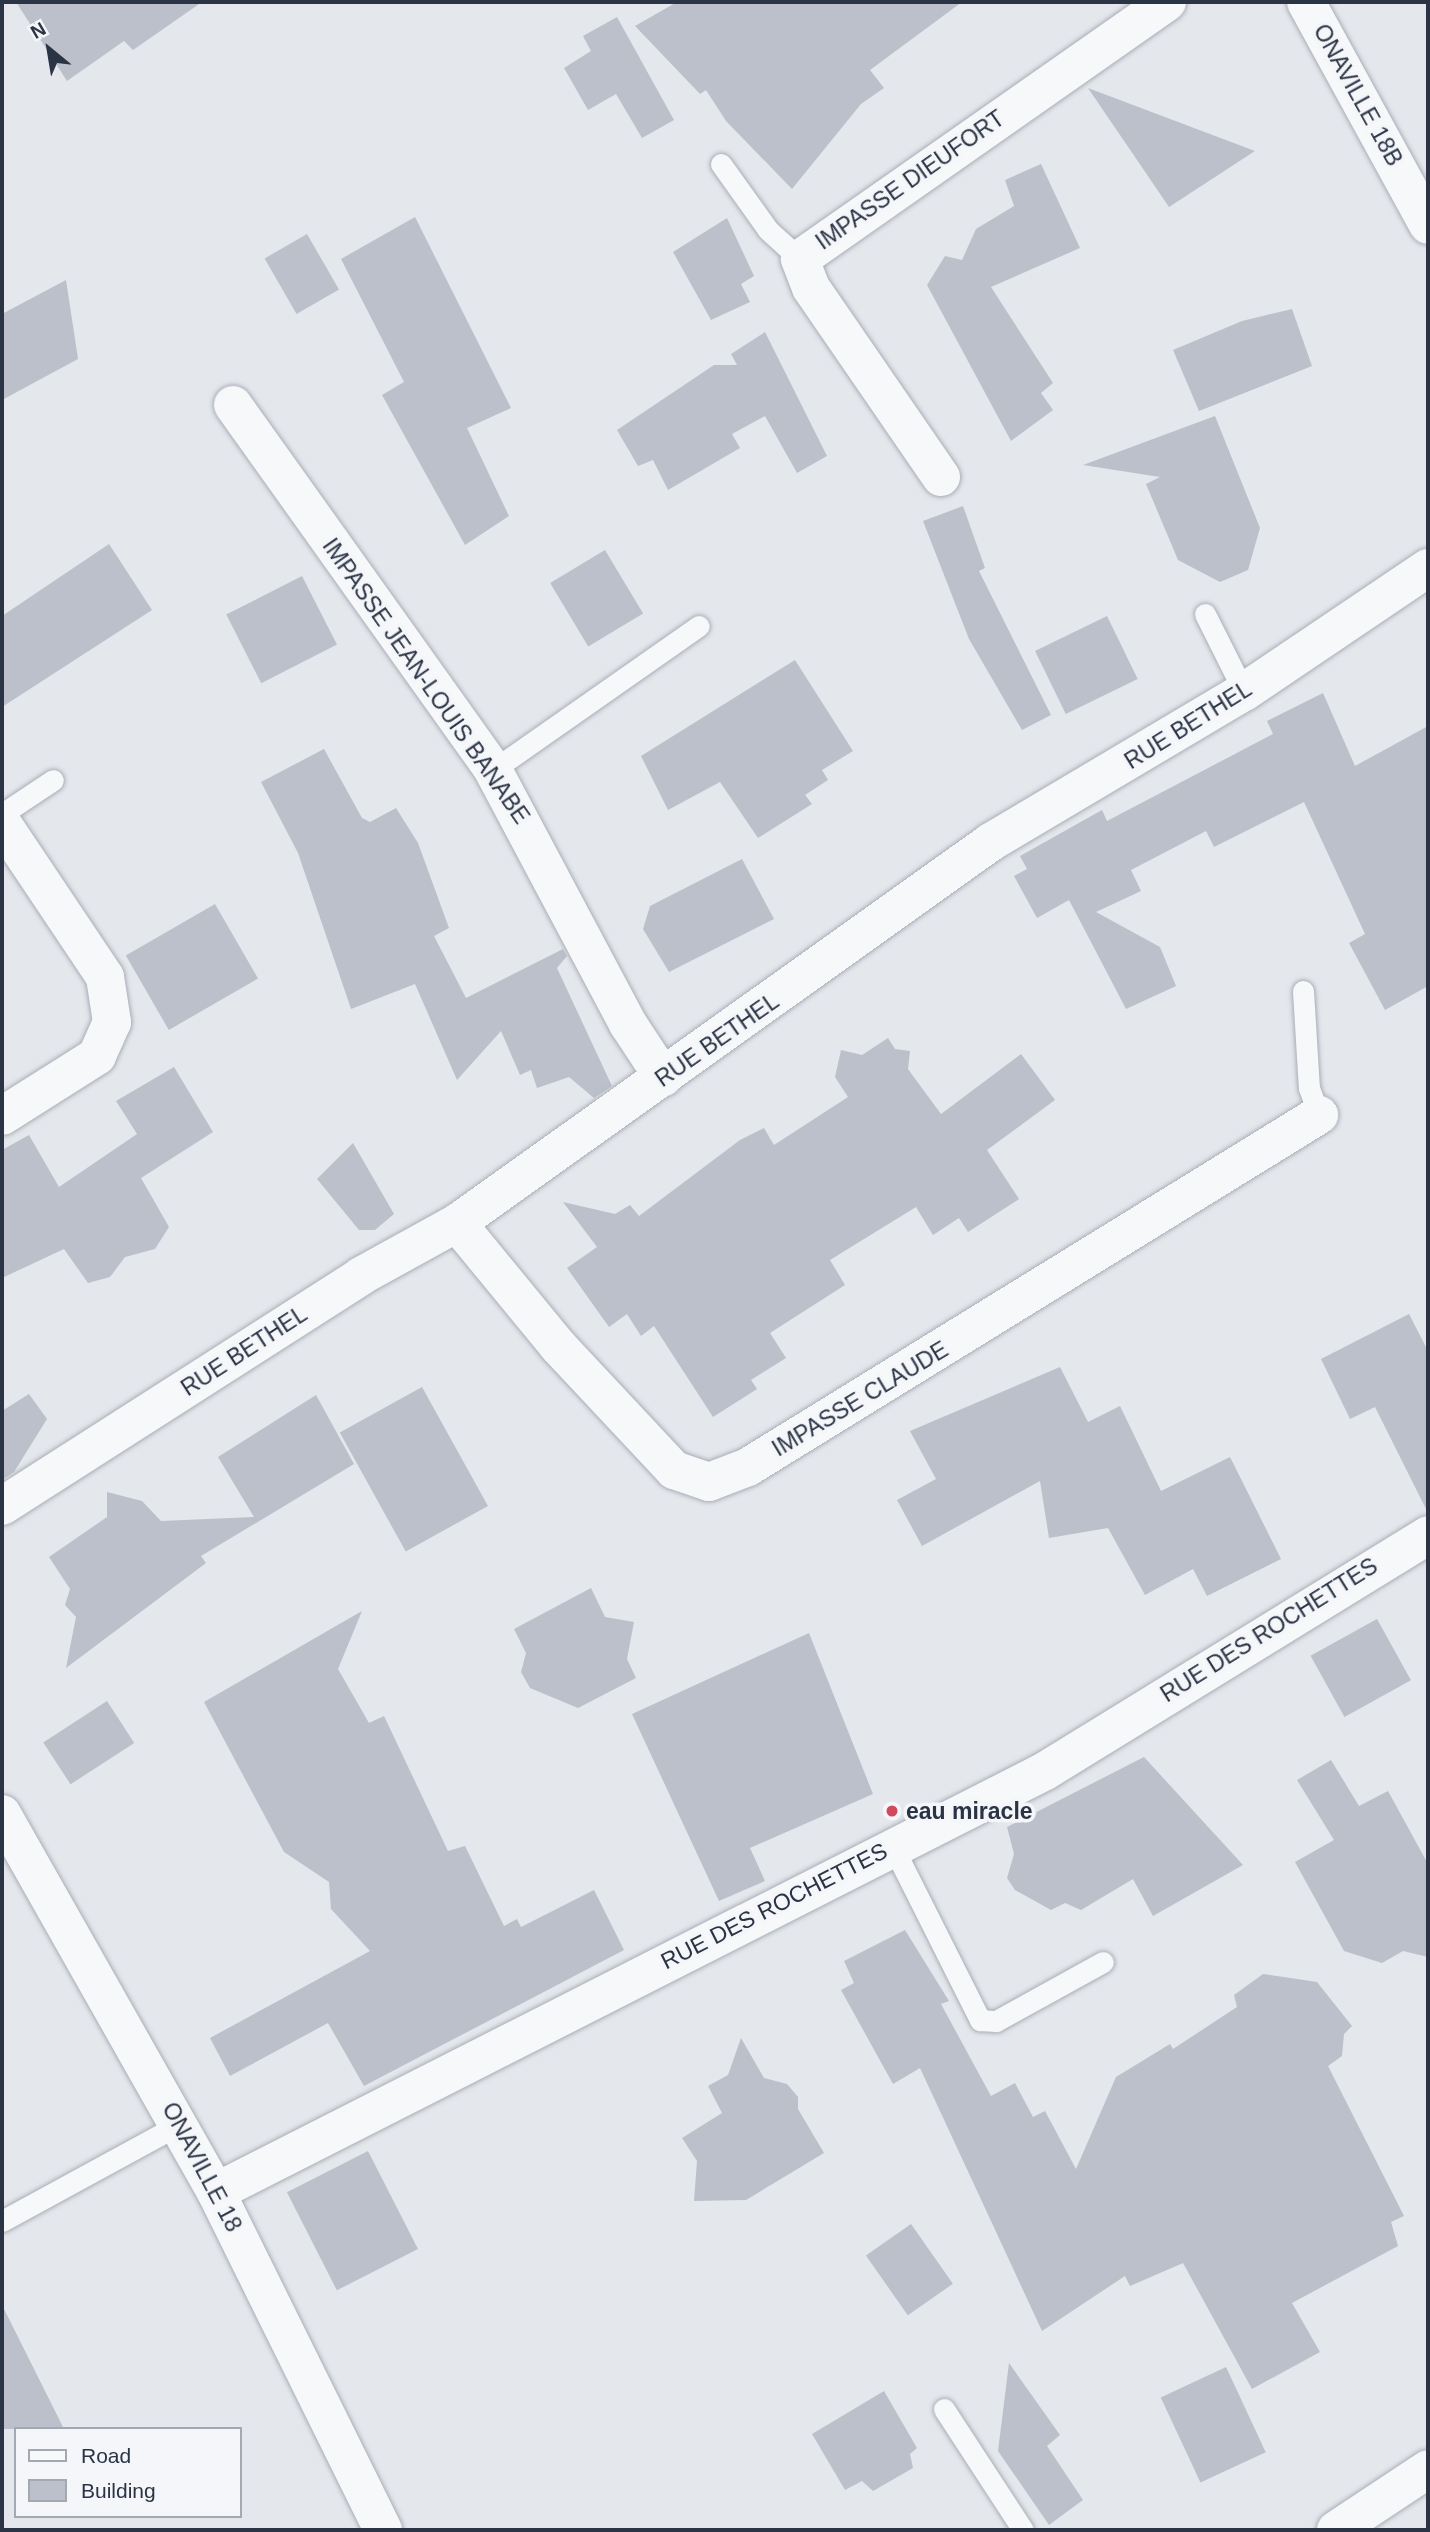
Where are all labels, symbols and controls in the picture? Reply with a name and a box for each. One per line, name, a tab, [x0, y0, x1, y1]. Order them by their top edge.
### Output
north arrow	[14, 14, 84, 84]
text: N	[27, 18, 49, 43]
street label: ONAVILLE 18B	[1308, 19, 1408, 171]
street label: IMPASSE DIEUFORT	[810, 104, 1010, 256]
street label: IMPASSE JEAN-LOUIS BANABE	[317, 533, 535, 829]
street label: RUE BETHEL	[1119, 675, 1257, 775]
street label: RUE BETHEL	[650, 987, 784, 1093]
street label: RUE BETHEL	[176, 1300, 312, 1402]
street label: IMPASSE CLAUDE	[767, 1336, 953, 1462]
street label: RUE DES ROCHETTES	[1155, 1552, 1383, 1708]
place label: eau miracle	[906, 1797, 1033, 1825]
marker: eau miracle	[884, 1803, 900, 1819]
street label: RUE DES ROCHETTES	[656, 1837, 892, 1975]
street label: ONAVILLE 18	[156, 2097, 248, 2237]
legend	[14, 2427, 242, 2518]
text: Road	[81, 2444, 131, 2467]
text: Building	[81, 2479, 156, 2502]

